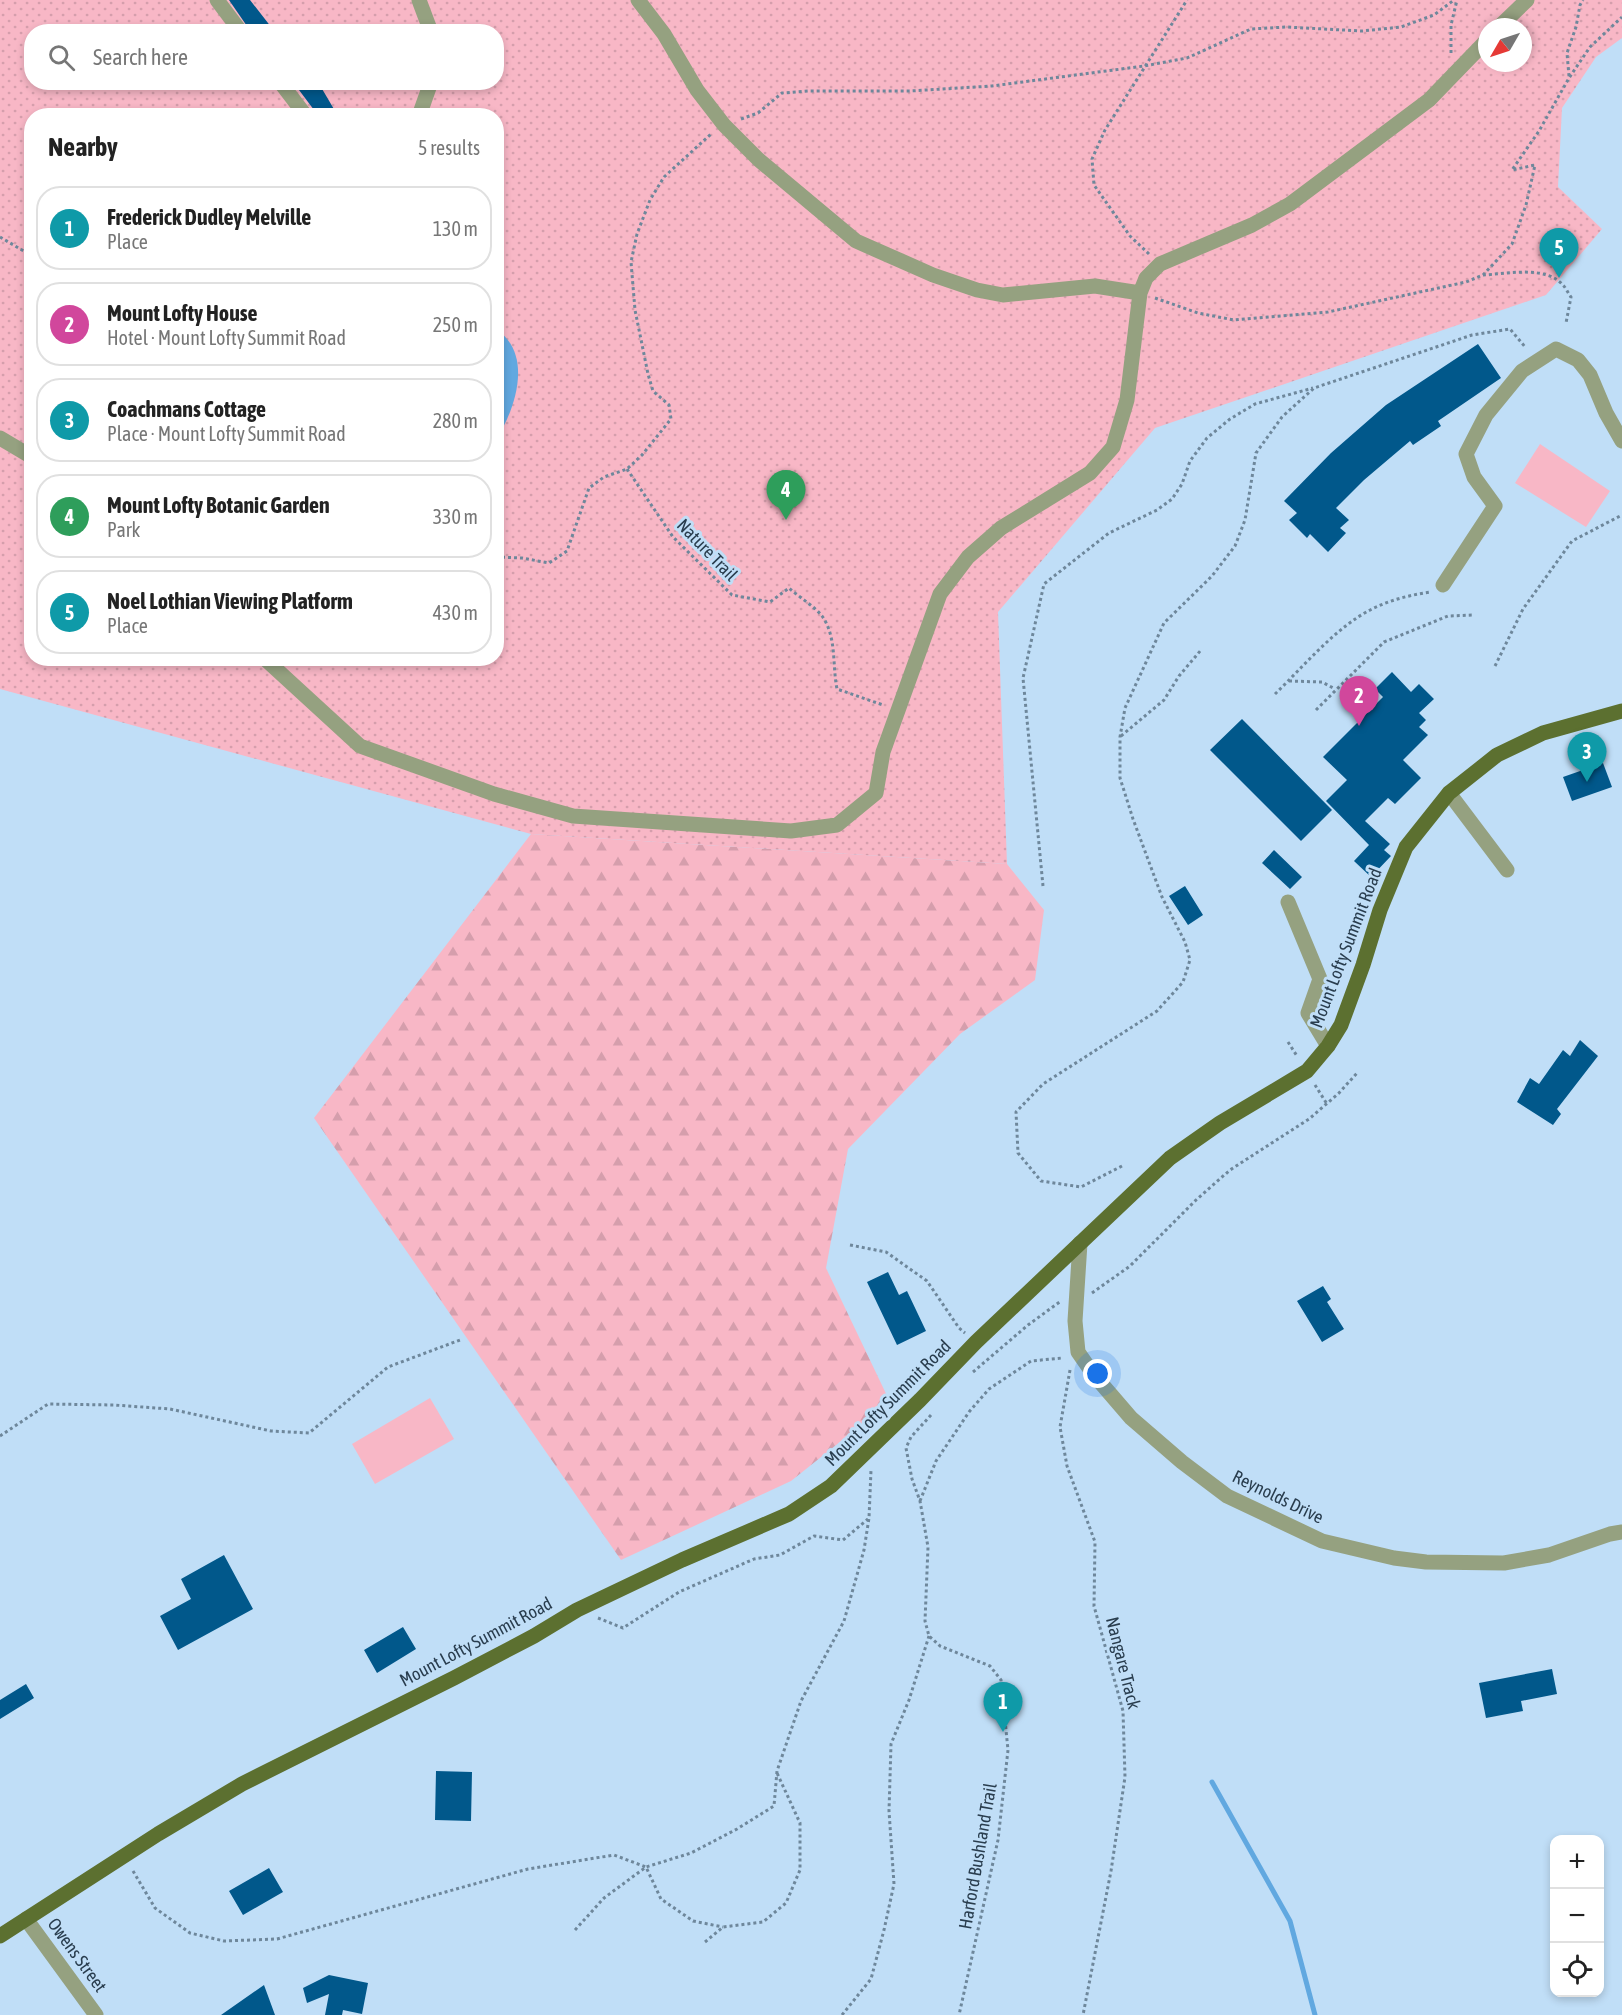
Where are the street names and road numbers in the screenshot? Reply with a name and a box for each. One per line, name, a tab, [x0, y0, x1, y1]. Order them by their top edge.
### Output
street label: Nature Trail	[673, 514, 742, 585]
street label: Mount Lofty Summit Road	[1305, 865, 1386, 1031]
street label: Mount Lofty Summit Road	[820, 1335, 955, 1470]
street label: Reynolds Drive	[1229, 1466, 1327, 1528]
street label: Mount Lofty Summit Road	[396, 1593, 555, 1691]
street label: Nangare Track	[1102, 1615, 1145, 1711]
street label: Harford Bushland Trail	[954, 1781, 1001, 1931]
street label: Owens Street	[44, 1914, 111, 1996]

